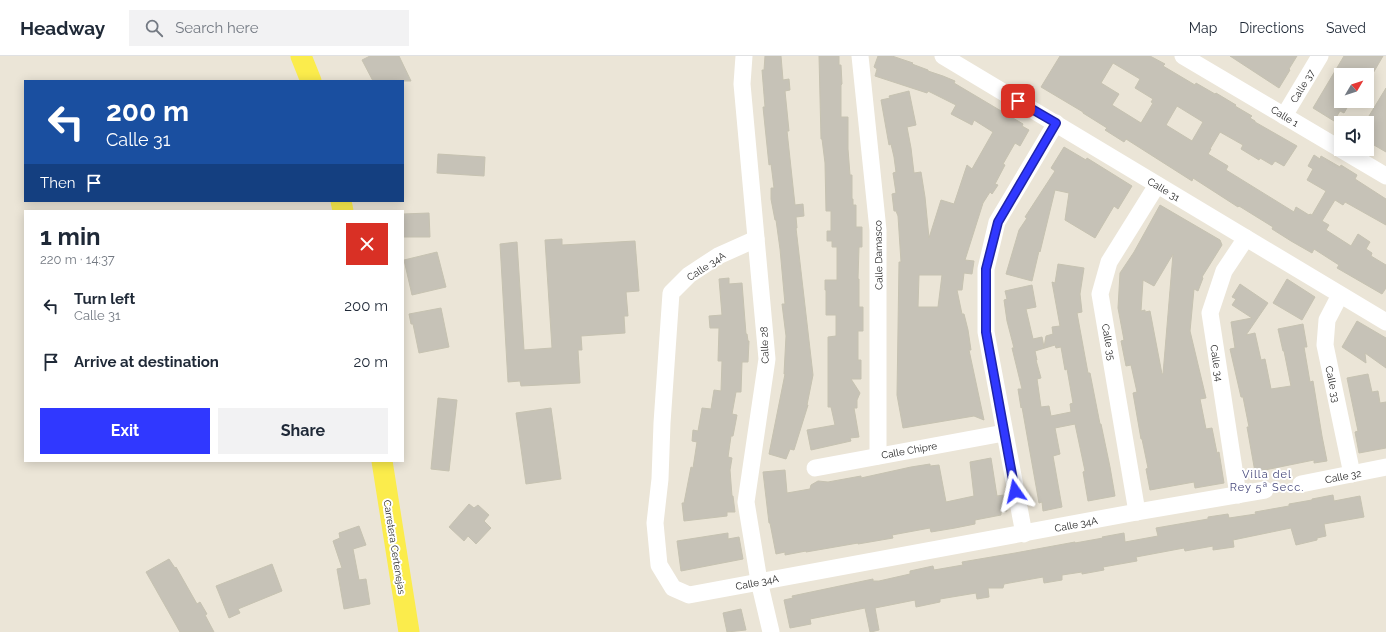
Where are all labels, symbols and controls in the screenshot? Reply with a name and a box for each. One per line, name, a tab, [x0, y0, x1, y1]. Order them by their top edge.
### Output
search box	[129, 10, 409, 46]
text: Headway	[20, 17, 105, 39]
icon: search	[143, 17, 165, 39]
text: Search here	[175, 19, 258, 37]
text: Map	[1189, 20, 1217, 36]
text: Directions	[1239, 20, 1304, 36]
text: Saved	[1326, 20, 1366, 36]
street label: Calle 37	[1288, 67, 1317, 105]
north arrow	[1334, 68, 1374, 108]
map controls	[1334, 68, 1374, 156]
pin	[1001, 84, 1035, 118]
icon: arrive	[1007, 90, 1029, 112]
text: 200 m	[106, 95, 189, 128]
icon: left	[40, 96, 92, 148]
street label: Calle 1	[1269, 104, 1301, 129]
button: sound	[1334, 116, 1374, 156]
text: Calle 31	[106, 129, 170, 150]
icon: arrive	[83, 172, 105, 194]
text: Then	[40, 174, 75, 192]
street label: Calle 31	[1146, 175, 1183, 204]
street label: Calle Damasco	[872, 220, 885, 290]
text: 1 min	[40, 222, 101, 251]
button: close	[346, 223, 388, 265]
street label: Calle 34A	[685, 250, 728, 283]
text: 220 m · 14:37	[40, 252, 115, 267]
text: Turn left	[74, 290, 135, 308]
icon: left	[40, 295, 62, 317]
text: 200 m	[344, 297, 388, 315]
text: Calle 31	[74, 308, 121, 323]
street label: Calle 35	[1100, 323, 1117, 362]
street label: Calle 28	[758, 326, 771, 364]
street label: Calle 34	[1208, 344, 1225, 383]
icon: arrive	[40, 351, 62, 373]
text: Arrive at destination	[74, 353, 219, 371]
text: 20 m	[353, 353, 388, 371]
street label: Calle 33	[1323, 365, 1342, 403]
button: Exit	[40, 408, 210, 454]
button: Share	[218, 408, 388, 454]
street label: Calle Chipre	[880, 440, 938, 461]
district label: Villa del Rey 5ª Secc.	[1230, 468, 1304, 494]
street label: Calle 32	[1324, 468, 1362, 485]
position arrow	[994, 470, 1036, 512]
street label: Carretera Certenejas	[382, 499, 407, 595]
street label: Calle 34A	[1054, 515, 1099, 534]
street label: Calle 34A	[735, 573, 780, 592]

